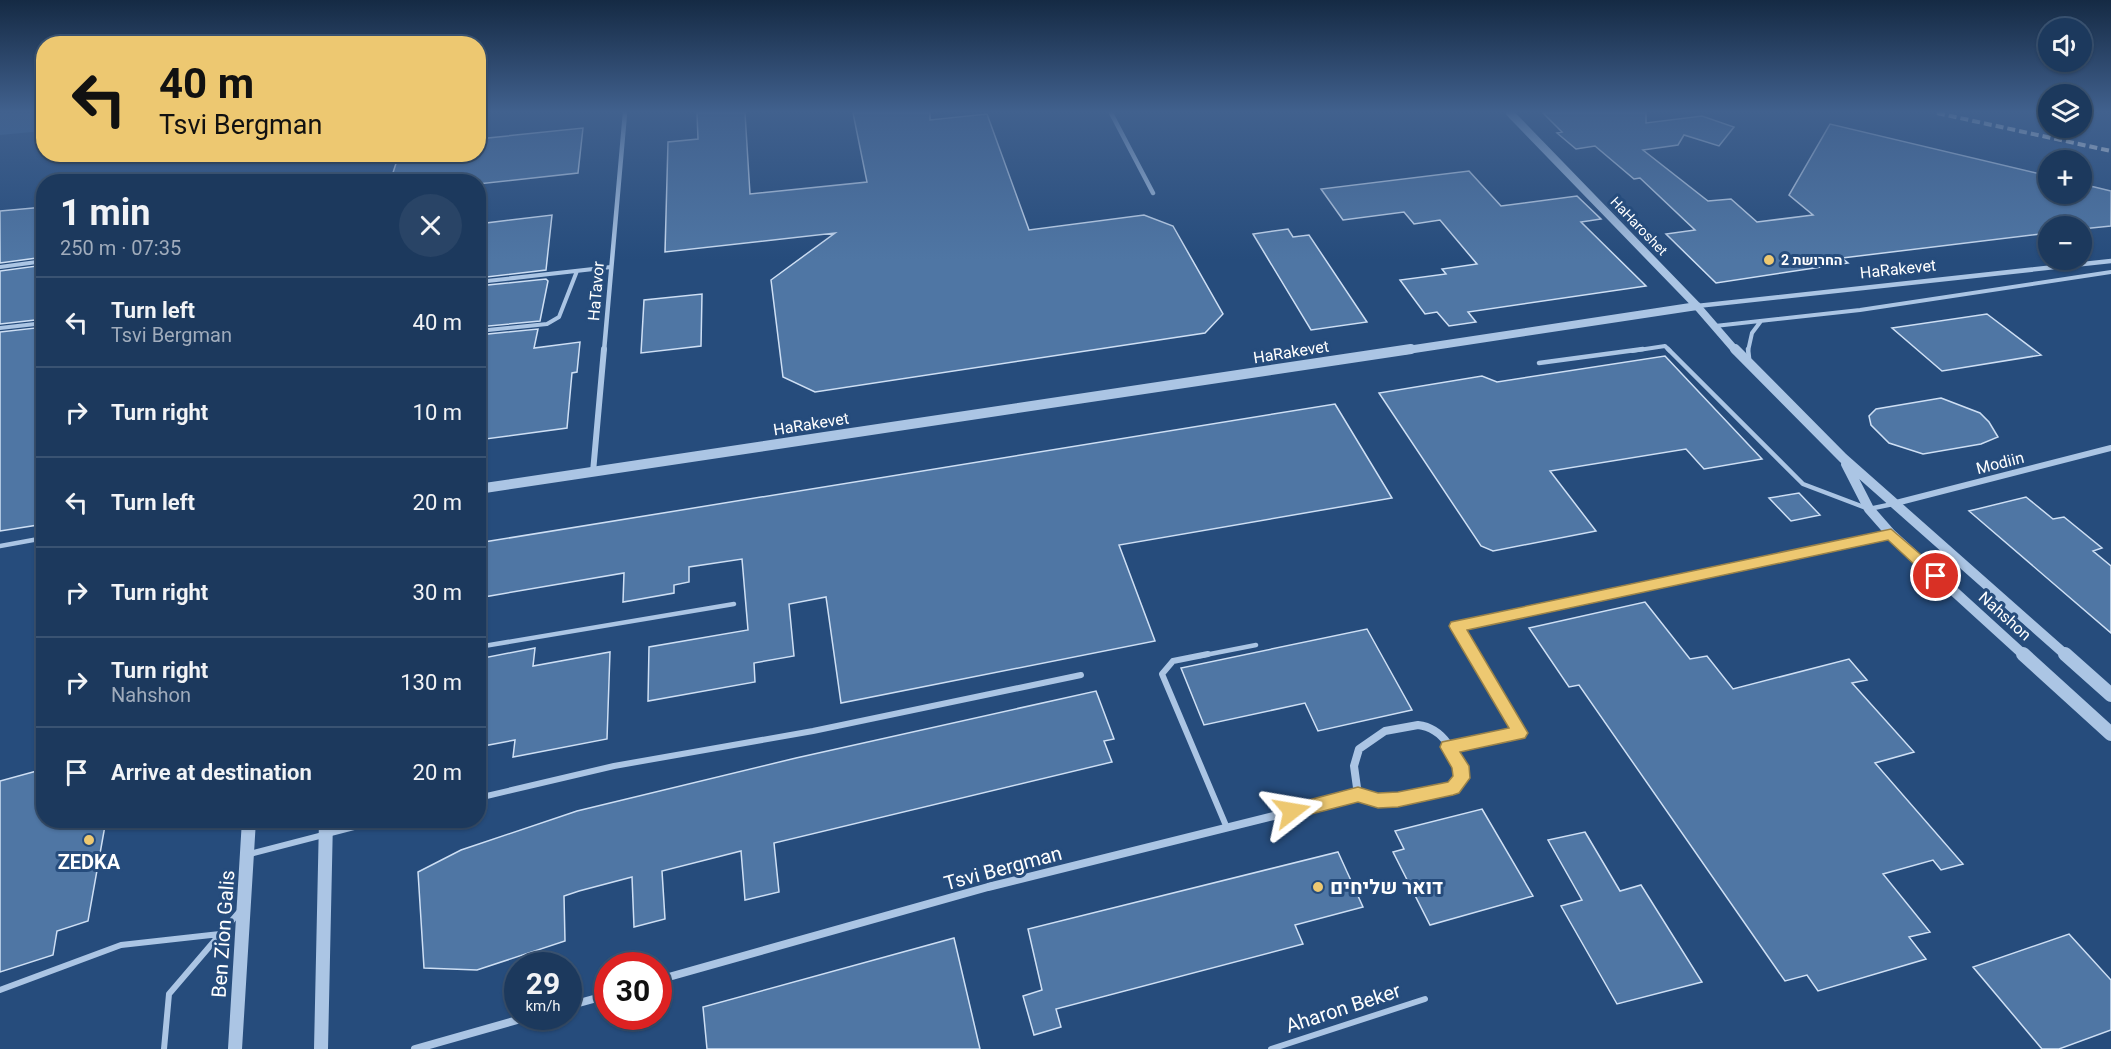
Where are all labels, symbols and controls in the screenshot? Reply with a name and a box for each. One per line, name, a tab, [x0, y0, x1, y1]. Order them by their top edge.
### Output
map controls	[2038, 18, 2092, 270]
button: sound	[2038, 18, 2092, 72]
text: 40 m	[159, 59, 254, 108]
icon: left	[60, 60, 138, 138]
button: layers	[2038, 84, 2092, 138]
text: Tsvi Bergman	[159, 109, 322, 141]
button: +	[2038, 150, 2092, 204]
text: 1 min	[60, 192, 151, 234]
button: close	[399, 194, 462, 257]
street label: HaHaroshet	[1607, 194, 1671, 259]
button: −	[2038, 216, 2092, 270]
text: 250 m · 07:35	[60, 236, 181, 260]
place label: החרושת 2	[1781, 252, 1843, 268]
marker: החרושת 2	[1762, 253, 1776, 267]
street label: HaRakevet	[1859, 256, 1937, 282]
street label: HaTavor	[584, 260, 608, 321]
text: Turn left	[111, 298, 195, 323]
icon: left	[60, 306, 93, 339]
text: 40 m	[413, 310, 462, 335]
text: Tsvi Bergman	[111, 323, 232, 347]
street label: HaRakevet	[1252, 337, 1330, 367]
icon: right	[60, 396, 93, 429]
text: Turn right	[111, 400, 208, 425]
text: 10 m	[413, 400, 462, 425]
street label: HaRakevet	[772, 409, 850, 439]
street label: Modiin	[1974, 448, 2026, 478]
icon: left	[60, 486, 93, 519]
text: Turn left	[111, 490, 195, 515]
text: 20 m	[413, 490, 462, 515]
pin	[1910, 550, 1961, 601]
icon: arrive	[1919, 559, 1952, 592]
icon: right	[60, 576, 93, 609]
text: Turn right	[111, 580, 208, 605]
text: 30 m	[413, 580, 462, 605]
street label: Nahshon	[1975, 588, 2035, 644]
text: Turn right	[111, 658, 208, 683]
icon: right	[60, 666, 93, 699]
text: 130 m	[400, 670, 462, 695]
text: Nahshon	[111, 683, 191, 707]
icon: arrive	[60, 756, 93, 789]
text: Arrive at destination	[111, 760, 312, 785]
text: 20 m	[413, 760, 462, 785]
position arrow	[1260, 779, 1324, 843]
marker: ZEDKA	[82, 833, 96, 847]
street label: Tsvi Bergman	[941, 841, 1065, 895]
place label: ZEDKA	[58, 850, 121, 874]
street label: Ben Zion Galis	[207, 869, 239, 999]
place label: דואר שליחים	[1330, 875, 1443, 899]
marker: דואר שליחים	[1311, 880, 1325, 894]
speed limit sign: 30	[594, 952, 672, 1030]
text: 29	[526, 966, 560, 1001]
street label: Aharon Beker	[1283, 978, 1404, 1038]
text: km/h	[525, 997, 561, 1015]

